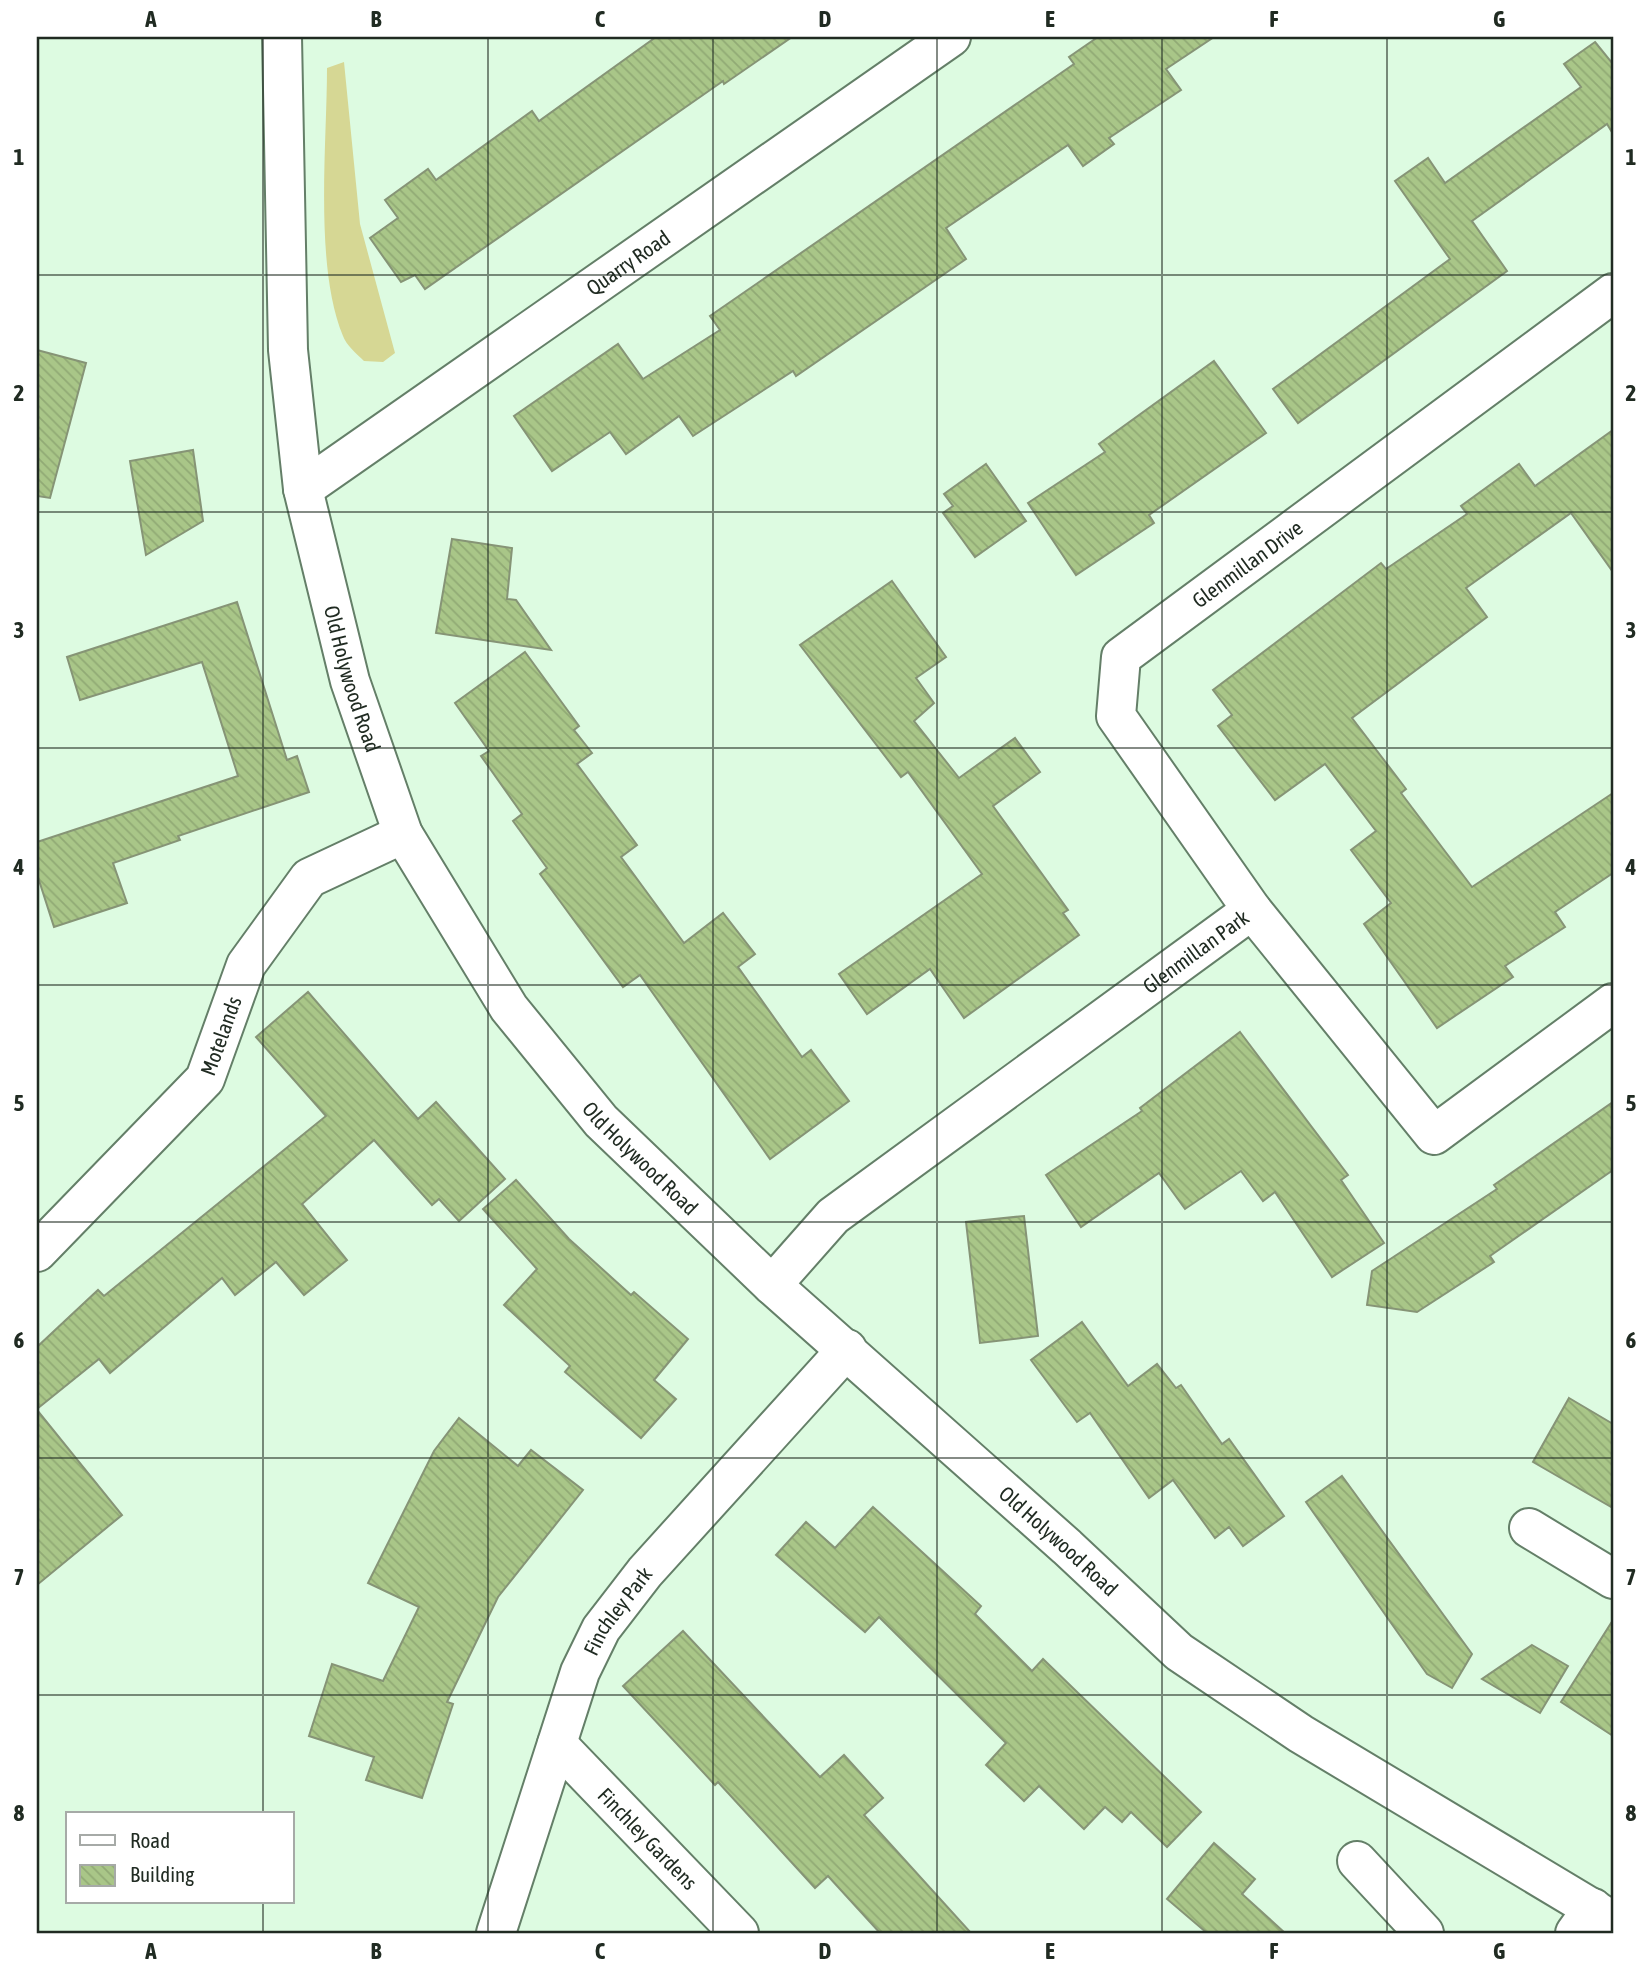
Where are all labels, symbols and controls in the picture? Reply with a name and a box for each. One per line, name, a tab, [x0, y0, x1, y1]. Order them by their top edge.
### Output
text: A	[144, 6, 157, 32]
text: B	[371, 6, 382, 32]
text: C	[595, 6, 606, 32]
text: D	[819, 6, 832, 32]
text: E	[1045, 6, 1055, 32]
text: F	[1269, 6, 1279, 32]
text: G	[1493, 6, 1505, 32]
text: 1	[14, 144, 25, 170]
text: 1	[1626, 144, 1637, 170]
street label: Quarry Road	[581, 225, 674, 300]
text: 2	[14, 380, 24, 406]
text: 2	[1626, 380, 1636, 406]
street label: Glenmillan Drive	[1187, 515, 1307, 612]
street label: Old Holywood Road	[320, 603, 386, 755]
text: 3	[14, 617, 24, 643]
text: 3	[1626, 617, 1636, 643]
text: 4	[13, 854, 25, 880]
text: 4	[1625, 854, 1637, 880]
street label: Glenmillan Park	[1138, 905, 1253, 998]
street label: Motelands	[195, 993, 246, 1079]
text: 5	[14, 1090, 25, 1116]
text: 5	[1626, 1090, 1637, 1116]
street label: Old Holywood Road	[578, 1097, 703, 1220]
text: 6	[14, 1327, 25, 1353]
text: 6	[1626, 1327, 1637, 1353]
street label: Old Holywood Road	[995, 1481, 1123, 1600]
street label: Finchley Park	[578, 1562, 657, 1659]
text: 7	[14, 1564, 24, 1590]
text: 7	[1626, 1564, 1636, 1590]
street label: Finchley Gardens	[593, 1783, 702, 1894]
text: 8	[14, 1800, 25, 1826]
text: 8	[1626, 1800, 1637, 1826]
legend	[66, 1812, 294, 1904]
text: Road	[130, 1828, 170, 1852]
text: Building	[130, 1862, 194, 1886]
text: A	[144, 1938, 157, 1964]
text: B	[371, 1938, 382, 1964]
text: C	[595, 1938, 606, 1964]
text: D	[819, 1938, 832, 1964]
text: E	[1045, 1938, 1055, 1964]
text: F	[1269, 1938, 1279, 1964]
text: G	[1493, 1938, 1505, 1964]

